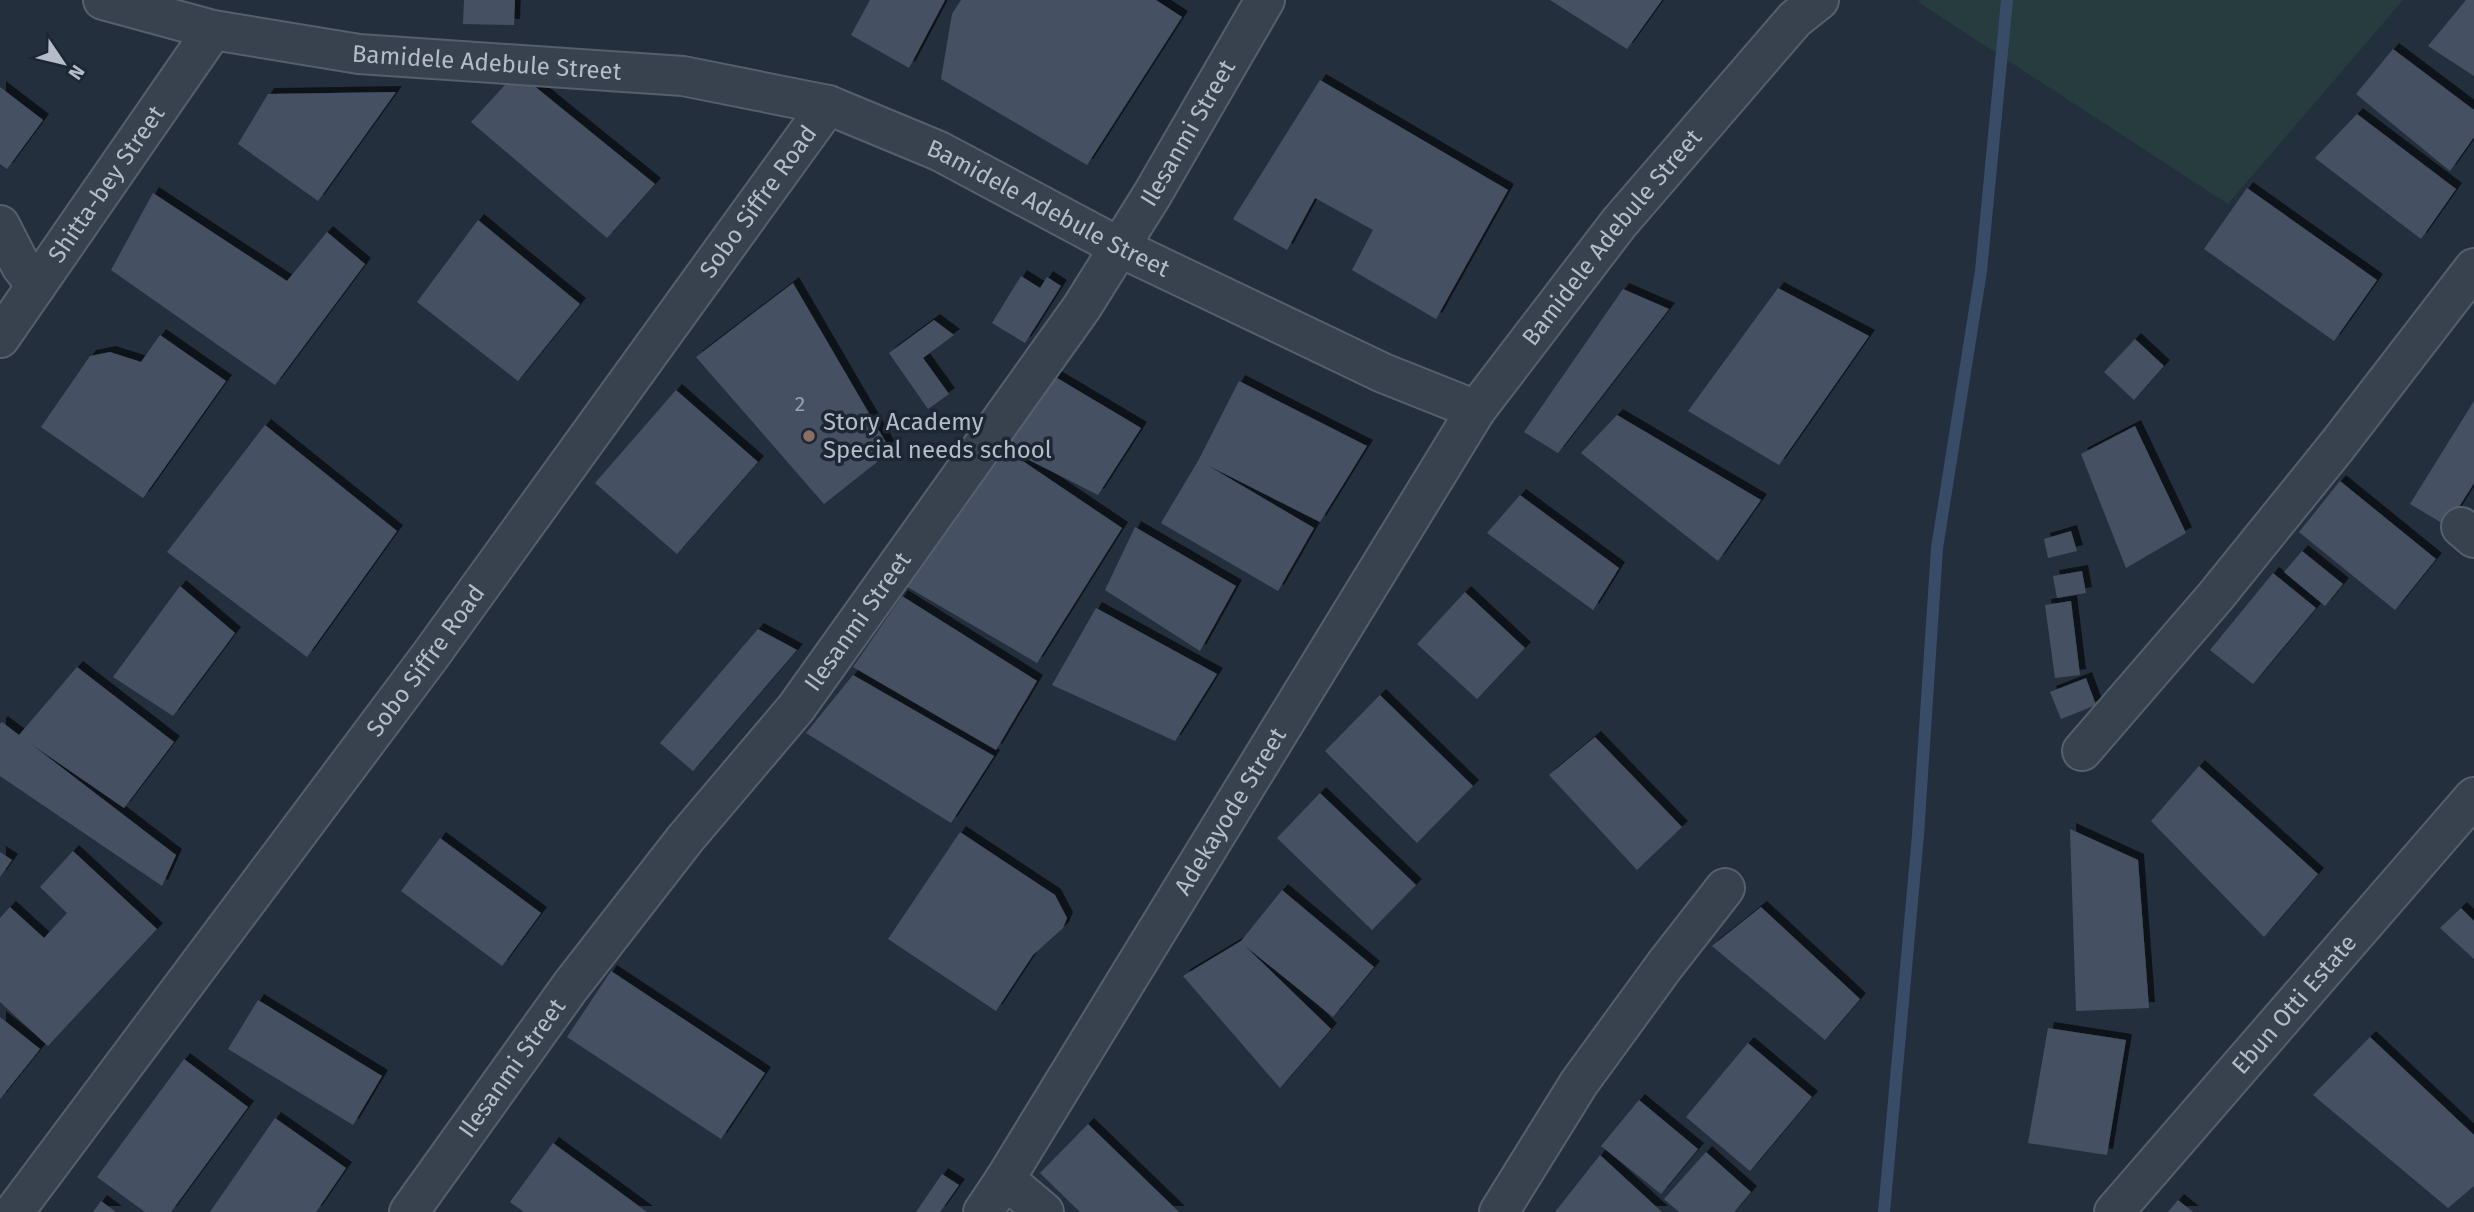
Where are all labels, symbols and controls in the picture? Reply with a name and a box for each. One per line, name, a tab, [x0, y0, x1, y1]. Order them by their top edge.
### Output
north arrow	[28, 28, 98, 98]
street label: Bamidele Adebule Street	[351, 40, 623, 86]
street label: Ilesanmi Street	[1135, 55, 1241, 211]
text: N	[63, 61, 90, 84]
street label: Shitta-bey Street	[42, 100, 170, 268]
street label: Sobo Siffre Road	[694, 120, 823, 283]
street label: Bamidele Adebule Street	[1516, 123, 1708, 351]
street label: Bamidele Adebule Street	[923, 134, 1174, 283]
house number: 2	[795, 391, 805, 417]
place label: Story Academy Special needs school	[823, 408, 1052, 464]
marker: Story Academy Special needs school	[801, 428, 817, 444]
street label: Ilesanmi Street	[799, 546, 917, 696]
street label: Sobo Siffre Road	[361, 580, 491, 742]
street label: Adekayode Street	[1169, 722, 1292, 900]
street label: Ebun Otti Estate	[2226, 929, 2362, 1080]
street label: Ilesanmi Street	[453, 993, 571, 1143]

